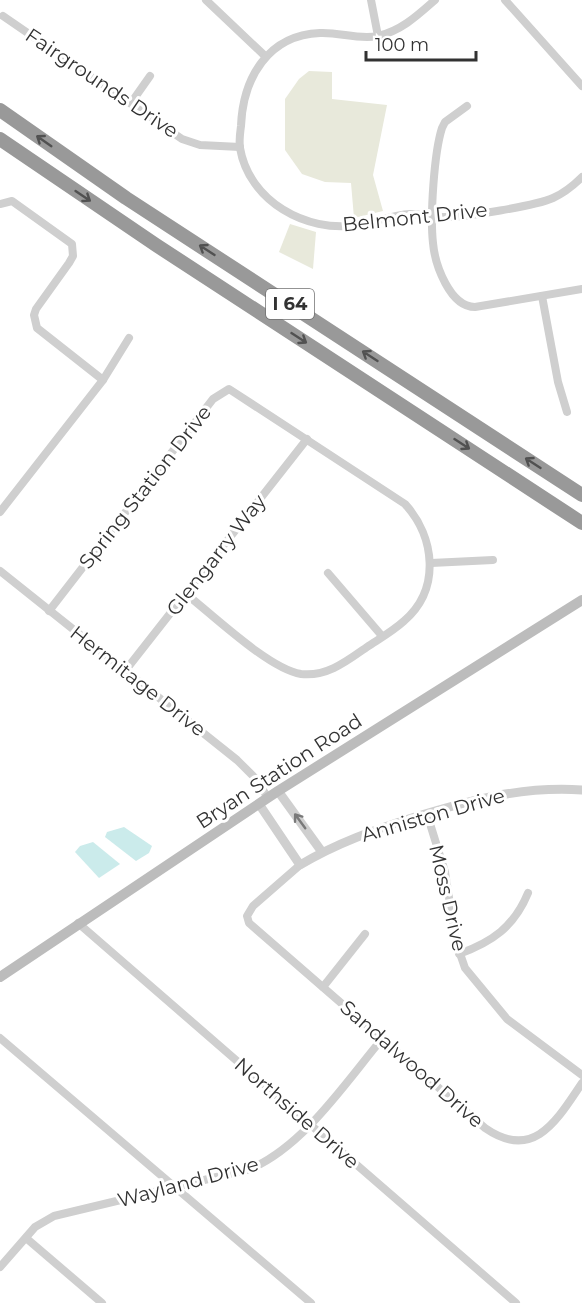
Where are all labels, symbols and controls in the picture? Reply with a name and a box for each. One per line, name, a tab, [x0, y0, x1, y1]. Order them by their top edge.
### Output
street label: Fairgrounds Drive	[21, 23, 183, 143]
scale bar	[366, 24, 476, 62]
text: 100 m	[375, 34, 429, 56]
one-way arrow	[36, 135, 53, 148]
one-way arrow	[74, 190, 91, 203]
street label: Belmont Drive	[341, 197, 489, 237]
one-way arrow	[198, 243, 215, 256]
road number: I 64	[266, 289, 314, 319]
one-way arrow	[290, 331, 307, 344]
one-way arrow	[362, 350, 379, 362]
street label: Spring Station Drive	[74, 401, 216, 573]
one-way arrow	[453, 439, 470, 451]
one-way arrow	[525, 457, 542, 469]
street label: Glengarry Way	[161, 490, 271, 620]
street label: Hermitage Drive	[65, 621, 211, 741]
street label: Bryan Station Road	[192, 708, 366, 834]
street label: Anniston Drive	[359, 783, 507, 847]
one-way arrow	[294, 814, 307, 830]
street label: Moss Drive	[424, 842, 472, 954]
street label: Sandalwood Drive	[335, 995, 489, 1133]
street label: Northside Drive	[230, 1052, 364, 1174]
street label: Wayland Drive	[115, 1152, 261, 1212]

